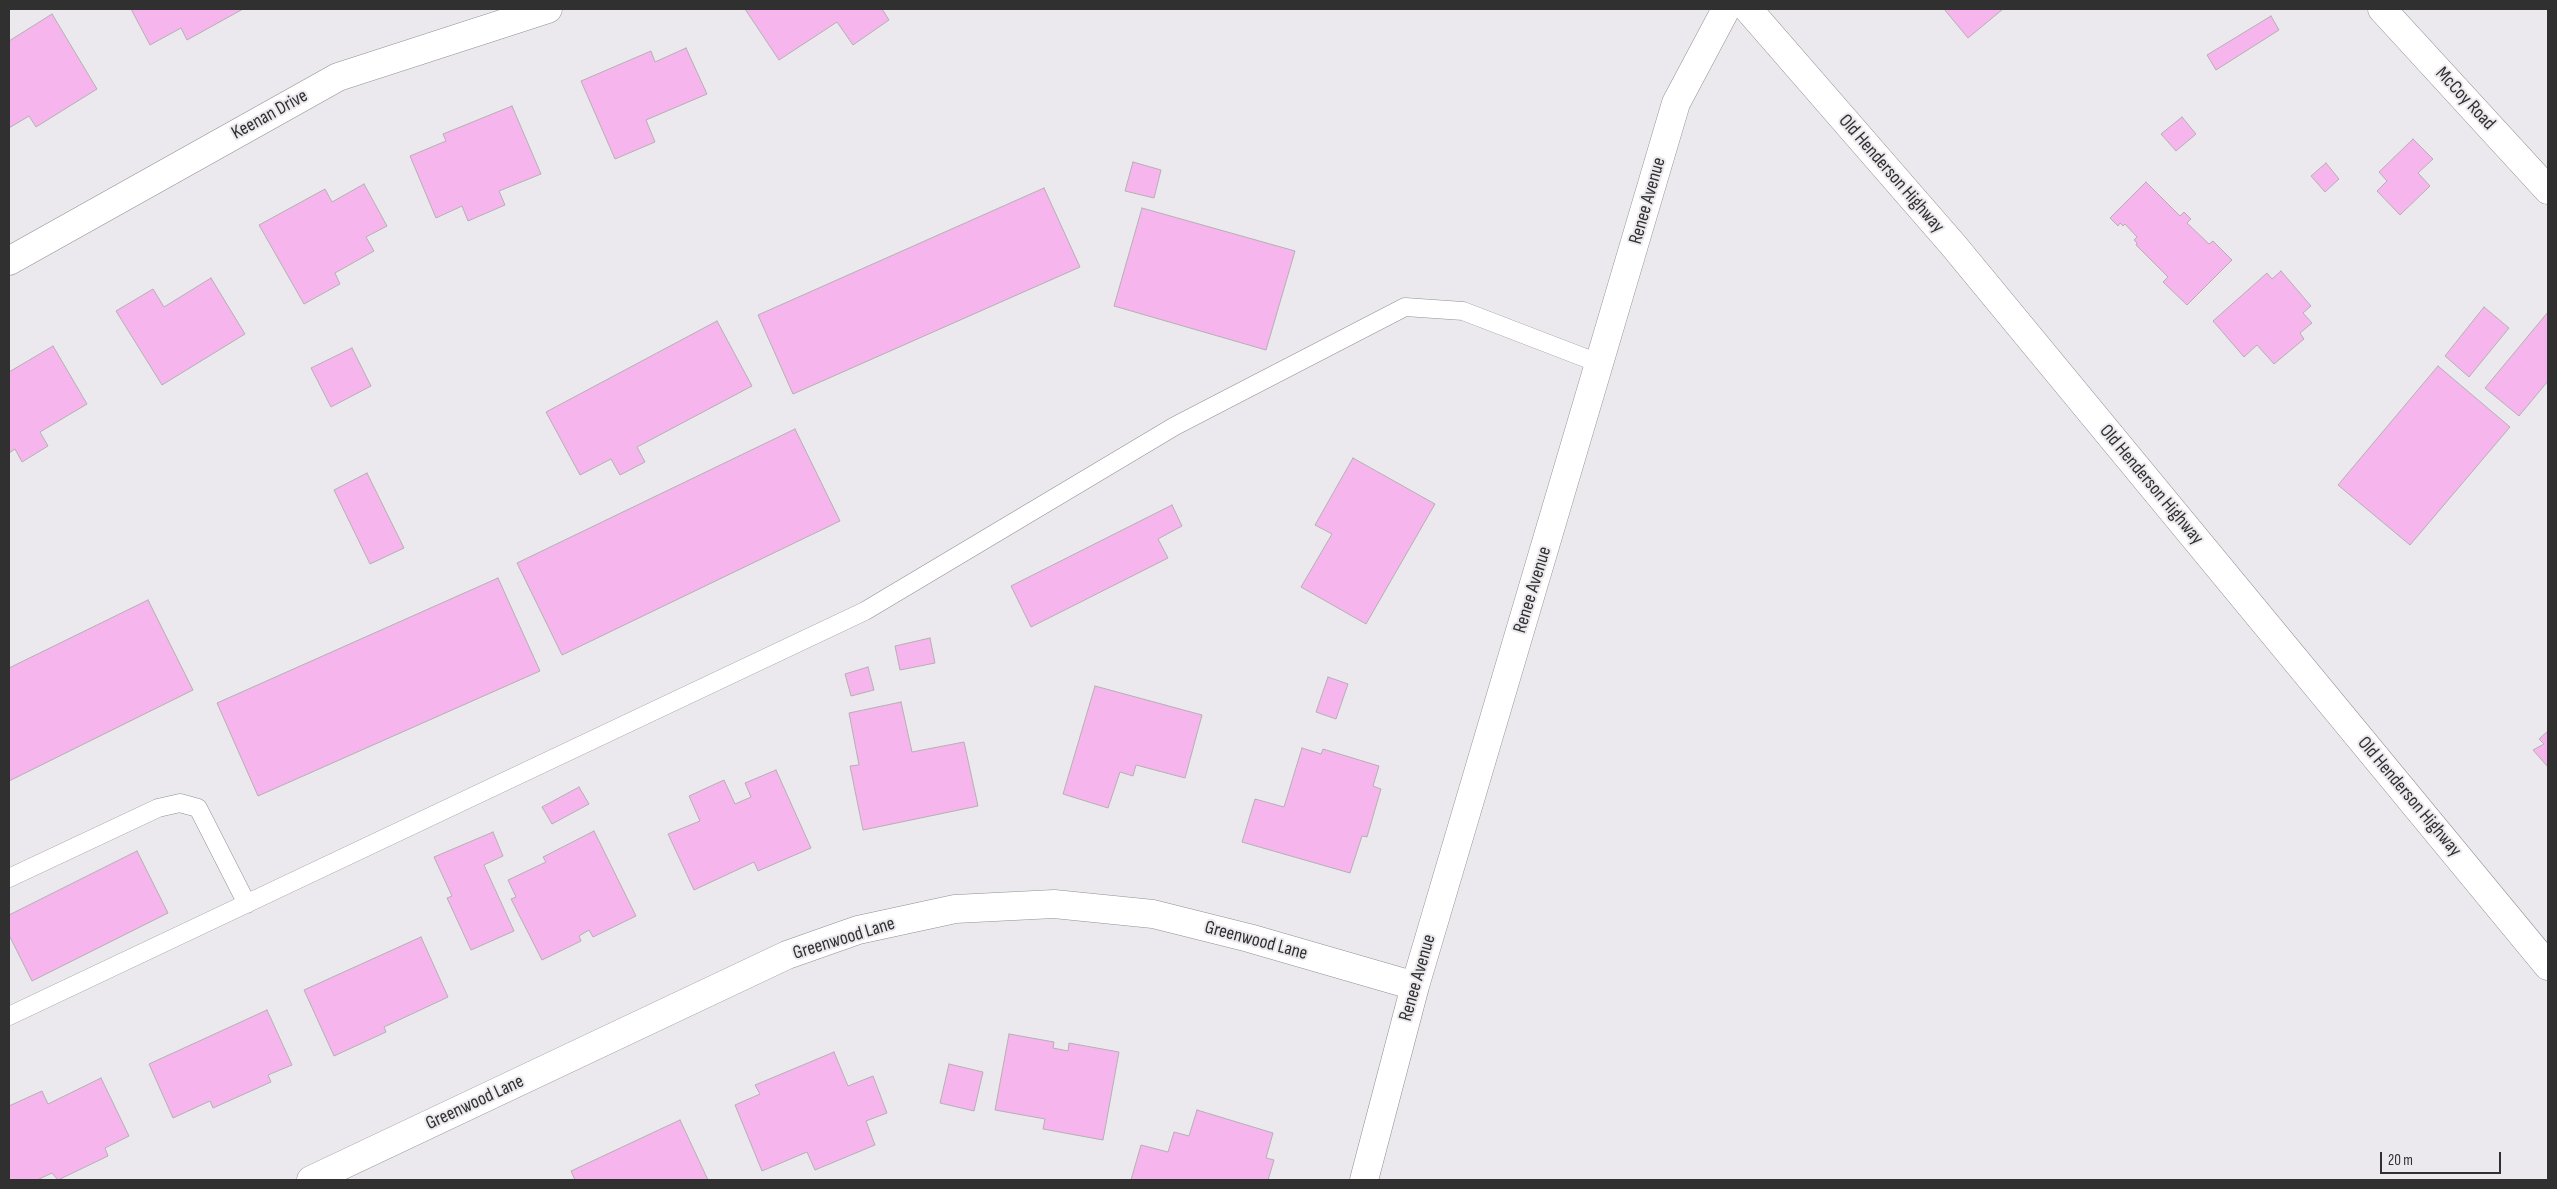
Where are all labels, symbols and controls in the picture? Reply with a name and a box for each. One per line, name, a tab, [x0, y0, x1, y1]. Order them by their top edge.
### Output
street label: McCoy Road	[2430, 63, 2500, 135]
street label: Keenan Drive	[228, 85, 312, 145]
street label: Old Henderson Highway	[1833, 110, 1949, 238]
street label: Renee Avenue	[1625, 155, 1671, 247]
street label: Old Henderson Highway	[2094, 420, 2208, 550]
street label: Renee Avenue	[1509, 544, 1557, 636]
street label: Old Henderson Highway	[2352, 732, 2466, 862]
street label: Greenwood Lane	[790, 913, 898, 965]
street label: Greenwood Lane	[1202, 916, 1310, 966]
street label: Renee Avenue	[1395, 932, 1441, 1024]
street label: Greenwood Lane	[422, 1070, 528, 1136]
scale bar	[2382, 1142, 2503, 1174]
text: 20 m	[2388, 1151, 2413, 1170]

